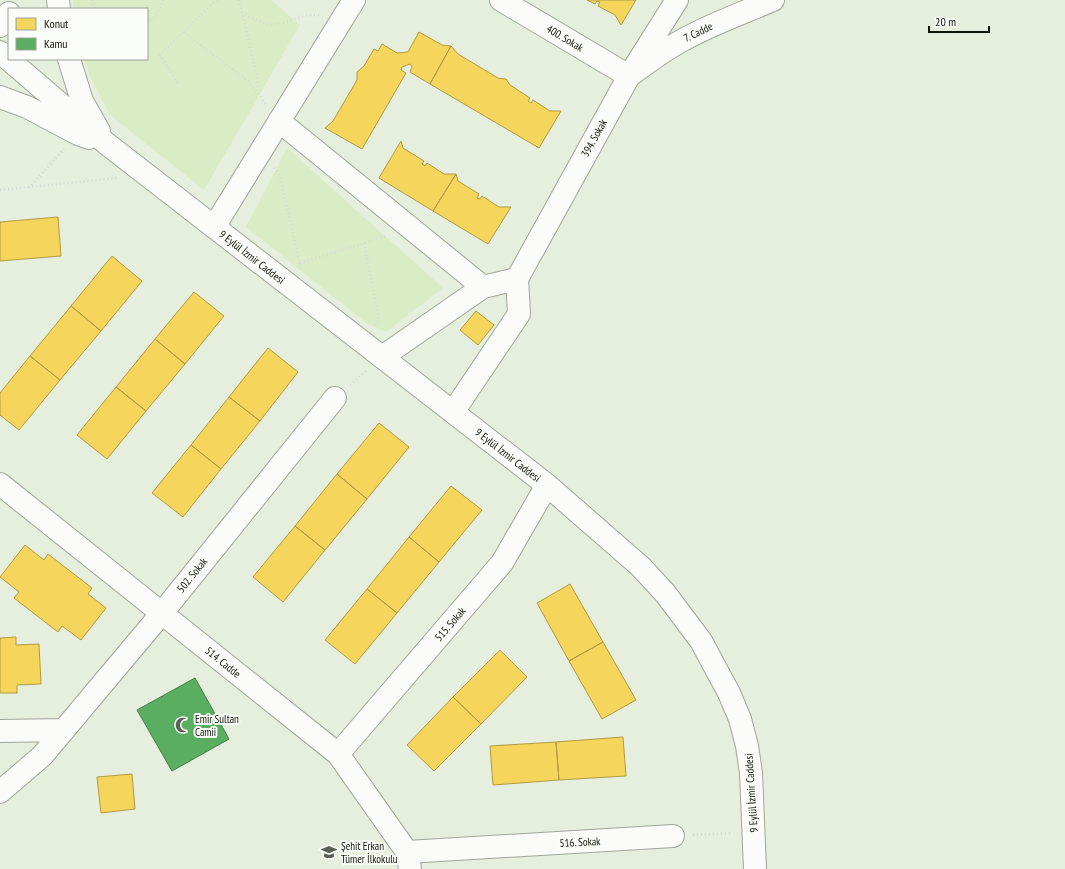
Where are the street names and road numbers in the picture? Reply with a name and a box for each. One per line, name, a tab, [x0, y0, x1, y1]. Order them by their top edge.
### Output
street label: 7. Cadde	[681, 19, 715, 45]
street label: 400. Sokak	[544, 21, 587, 55]
street label: 394. Sokak	[578, 116, 610, 159]
street label: 9 Eylül İzmir Caddesi	[216, 227, 288, 287]
street label: 9 Eylül İzmir Caddesi	[472, 425, 544, 485]
street label: 502. Sokak	[174, 554, 211, 595]
street label: 515. Sokak	[431, 603, 469, 644]
street label: 514. Cadde	[202, 643, 244, 681]
street label: 9 Eylül İzmir Caddesi	[741, 753, 761, 833]
street label: 516. Sokak	[559, 834, 601, 850]

